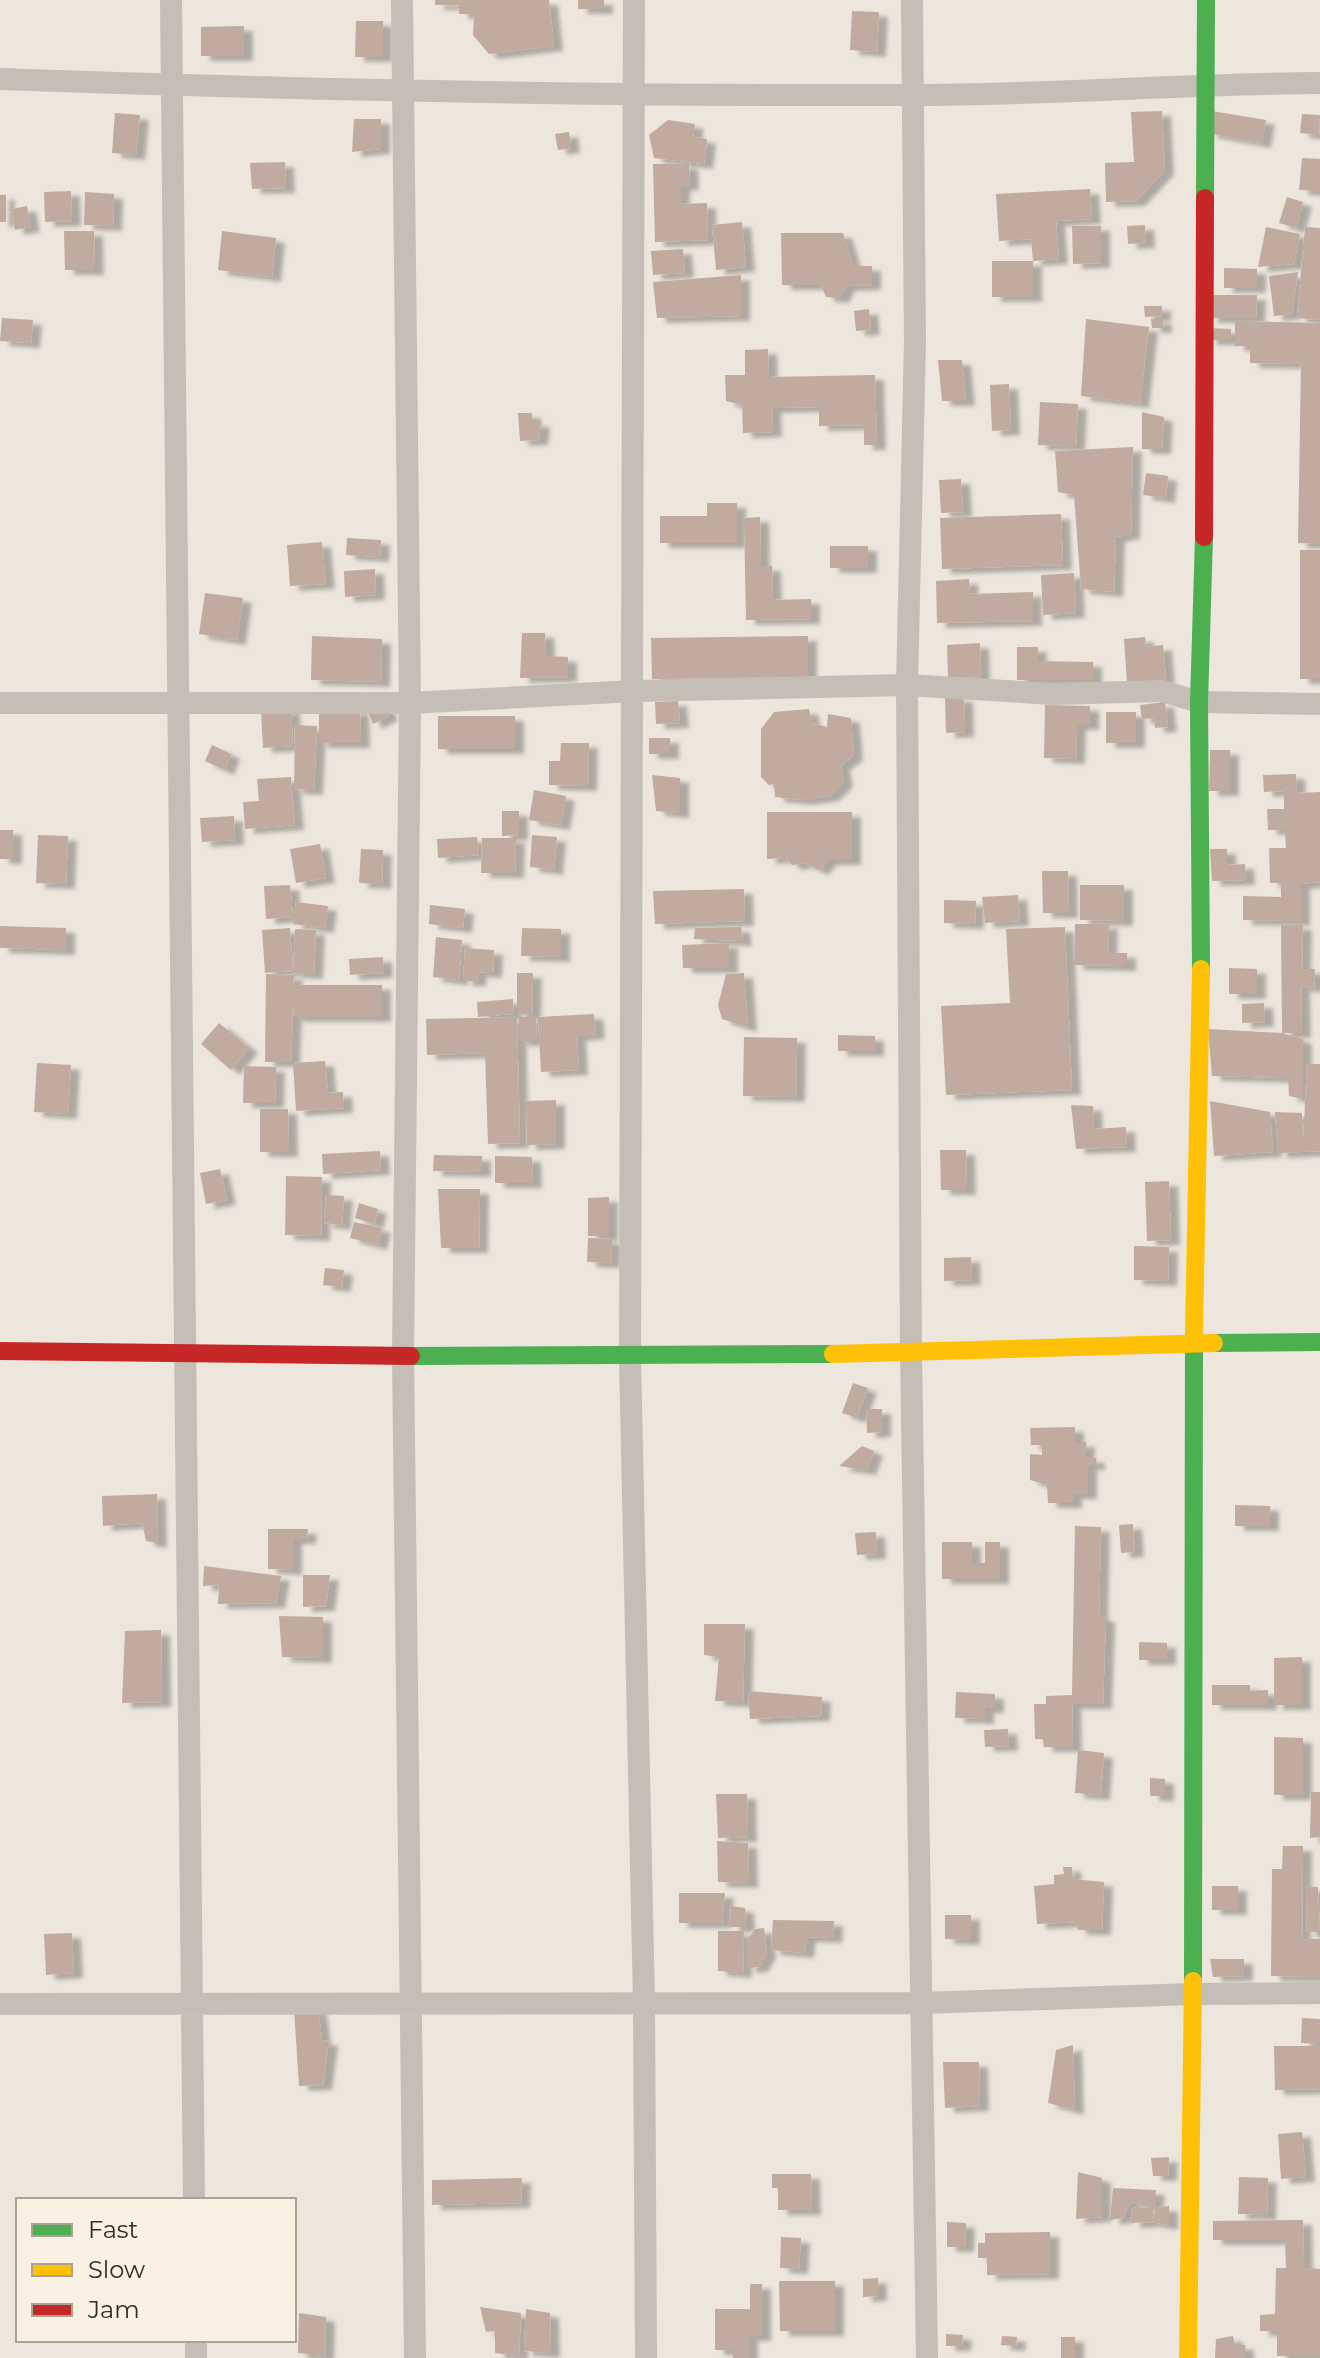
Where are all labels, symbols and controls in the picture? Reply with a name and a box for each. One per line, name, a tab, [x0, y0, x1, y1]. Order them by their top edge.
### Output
legend	[16, 2198, 296, 2342]
text: Fast	[88, 2215, 139, 2244]
text: Slow	[88, 2255, 145, 2284]
text: Jam	[87, 2295, 140, 2324]

